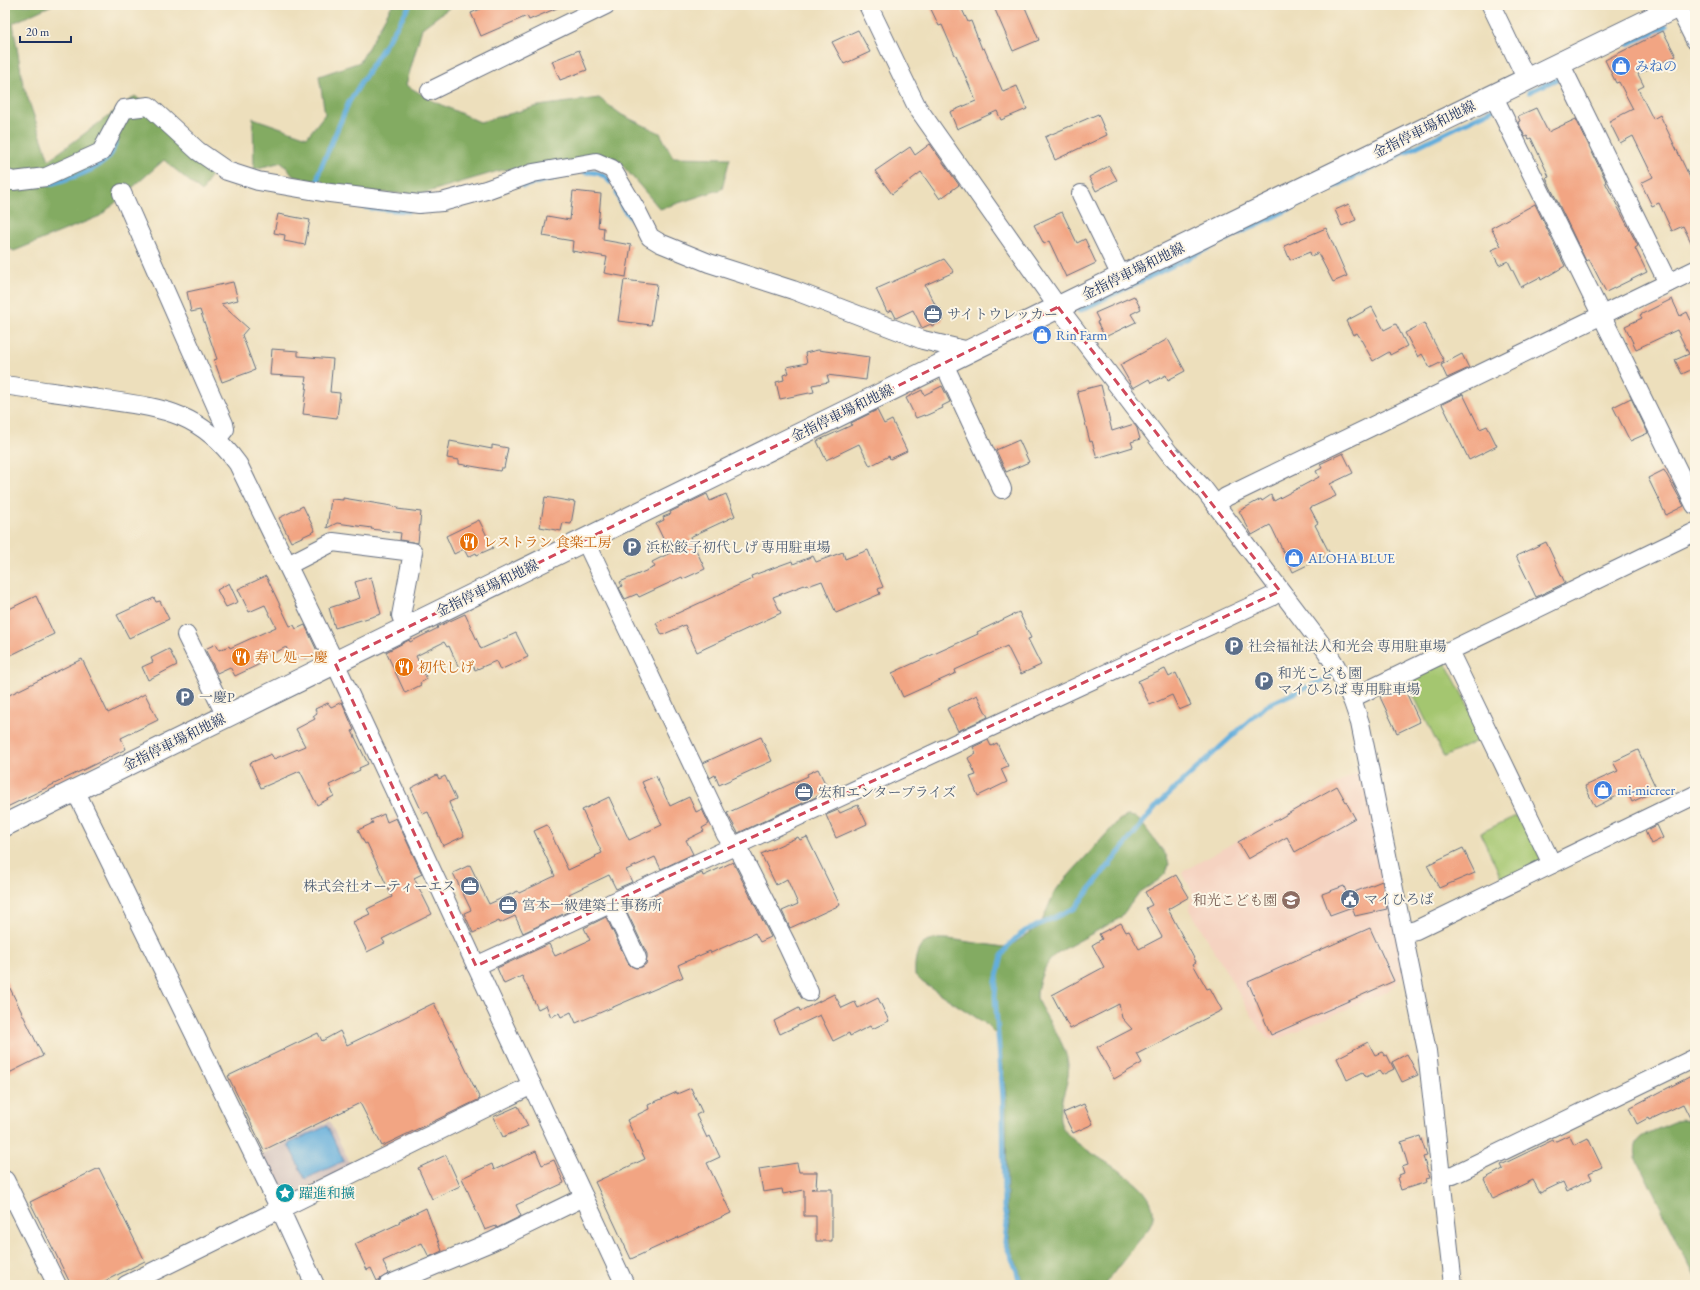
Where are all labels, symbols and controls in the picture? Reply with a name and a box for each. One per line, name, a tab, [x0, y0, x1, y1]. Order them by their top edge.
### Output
scale bar	[20, 18, 71, 44]
text: 20 m	[26, 24, 50, 40]
shop icon: みねの	[1610, 55, 1632, 77]
place label: みねの	[1635, 57, 1677, 75]
street label: 金指停車場和地線	[1370, 96, 1478, 162]
street label: 金指停車場和地線	[1079, 238, 1187, 304]
office icon: サイトウレッカー	[922, 303, 944, 325]
place label: サイトウレッカー	[947, 305, 1058, 323]
shop icon: Rin Farm	[1031, 324, 1053, 346]
place label: Rin Farm	[1056, 326, 1108, 344]
street label: 金指停車場和地線	[788, 380, 896, 446]
restaurant icon: レストラン 食楽工房	[458, 531, 480, 553]
place label: レストラン 食楽工房	[483, 533, 611, 551]
parking icon: 浜松餃子初代しげ 専用駐車場	[621, 536, 643, 558]
place label: 浜松餃子初代しげ 専用駐車場	[646, 538, 831, 556]
shop icon: ALOHA BLUE	[1283, 547, 1305, 569]
place label: ALOHA BLUE	[1307, 549, 1395, 567]
street label: 金指停車場和地線	[433, 555, 541, 621]
parking icon: 社会福祉法人和光会 専用駐車場	[1223, 635, 1245, 657]
place label: 社会福祉法人和光会 専用駐車場	[1248, 637, 1447, 655]
restaurant icon: 寿し処 一慶	[230, 646, 252, 668]
place label: 寿し処 一慶	[255, 648, 328, 666]
restaurant icon: 初代しげ	[393, 656, 415, 678]
place label: 初代しげ	[418, 658, 475, 676]
place label: 和光こども園 マイひろば 専用駐車場	[1278, 664, 1421, 698]
parking icon: 和光こども園 マイひろば 専用駐車場	[1253, 670, 1275, 692]
parking icon: 一慶P	[174, 686, 196, 708]
place label: 一慶P	[199, 688, 235, 706]
street label: 金指停車場和地線	[120, 709, 228, 775]
shop icon: mi-micreer	[1592, 779, 1614, 801]
office icon: 宏和エンタープライズ	[793, 781, 815, 803]
place label: mi-micreer	[1617, 781, 1675, 799]
place label: 宏和エンタープライズ	[818, 783, 956, 801]
office icon: 株式会社オーティーエス	[459, 875, 481, 897]
place label: 株式会社オーティーエス	[303, 877, 456, 895]
public building icon: マイひろば	[1339, 888, 1361, 910]
school or university icon: 和光こども園	[1280, 889, 1302, 911]
place label: マイひろば	[1364, 890, 1434, 908]
place label: 和光こども園	[1193, 891, 1277, 909]
office icon: 宮本一級建築士事務所	[497, 894, 519, 916]
place label: 宮本一級建築士事務所	[522, 896, 662, 914]
place icon: 躍進和擴	[274, 1182, 296, 1204]
place label: 躍進和擴	[299, 1184, 355, 1202]

